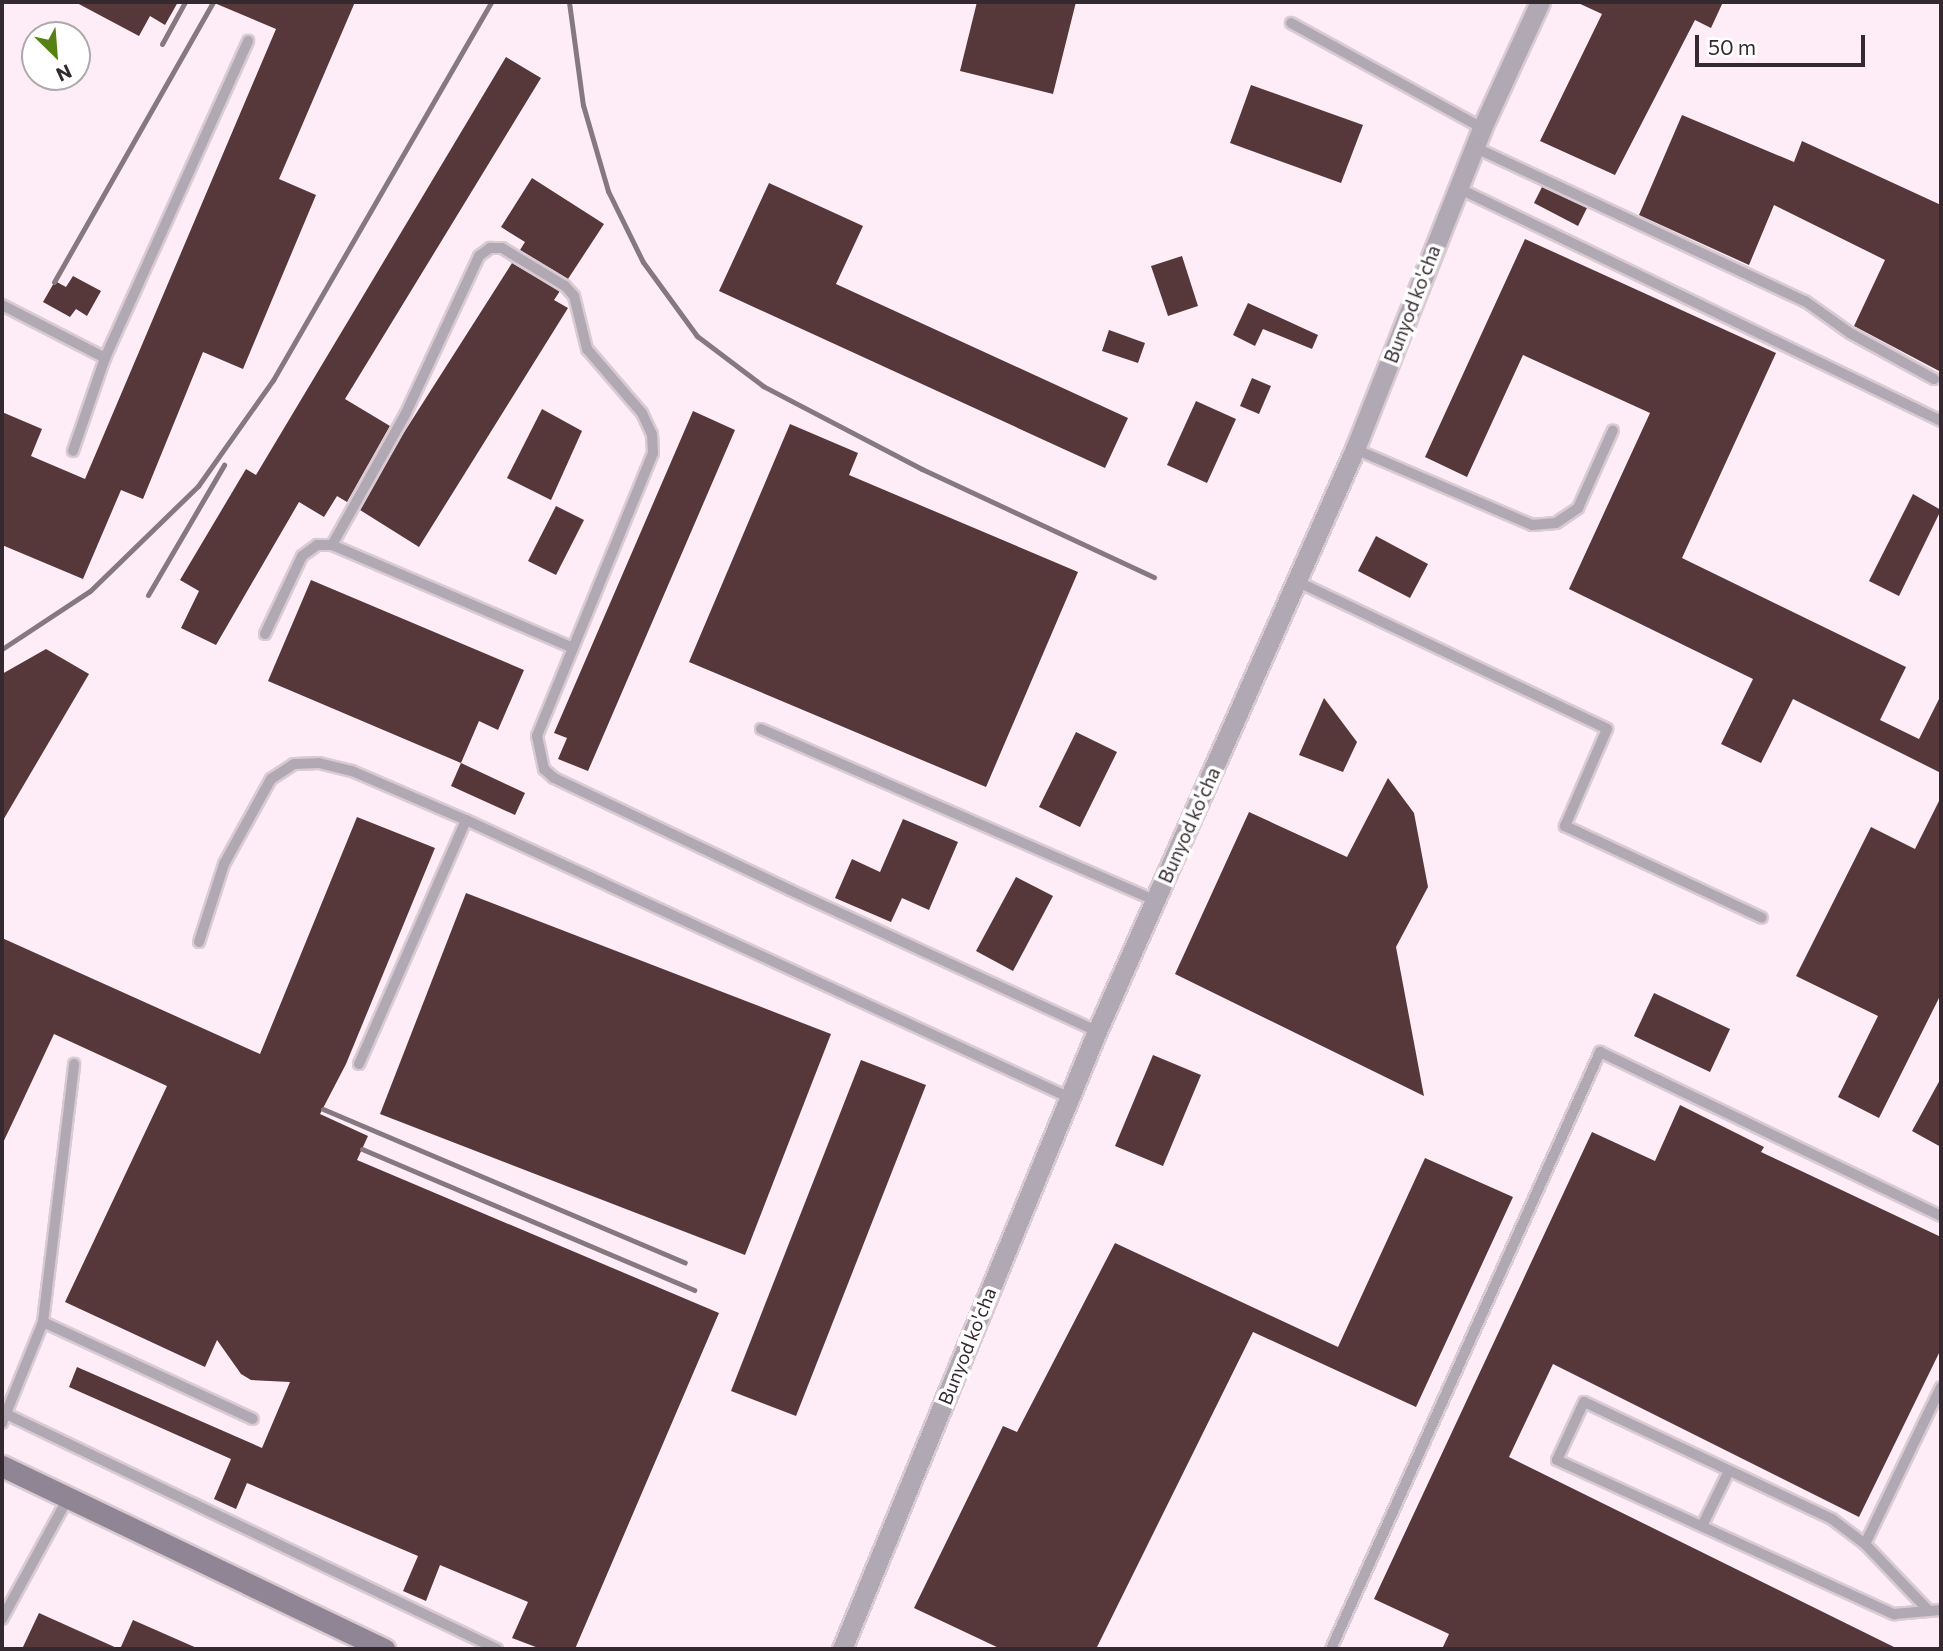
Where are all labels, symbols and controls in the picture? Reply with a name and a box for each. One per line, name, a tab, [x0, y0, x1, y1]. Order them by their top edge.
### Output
north arrow	[21, 21, 91, 91]
scale bar	[1698, 21, 1868, 65]
text: 50 m	[1708, 34, 1756, 59]
text: N	[53, 60, 76, 87]
street label: Bunyod ko'cha	[1379, 242, 1445, 366]
street label: Bunyod ko'cha	[1153, 764, 1225, 886]
street label: Bunyod ko'cha	[933, 1284, 1001, 1408]

